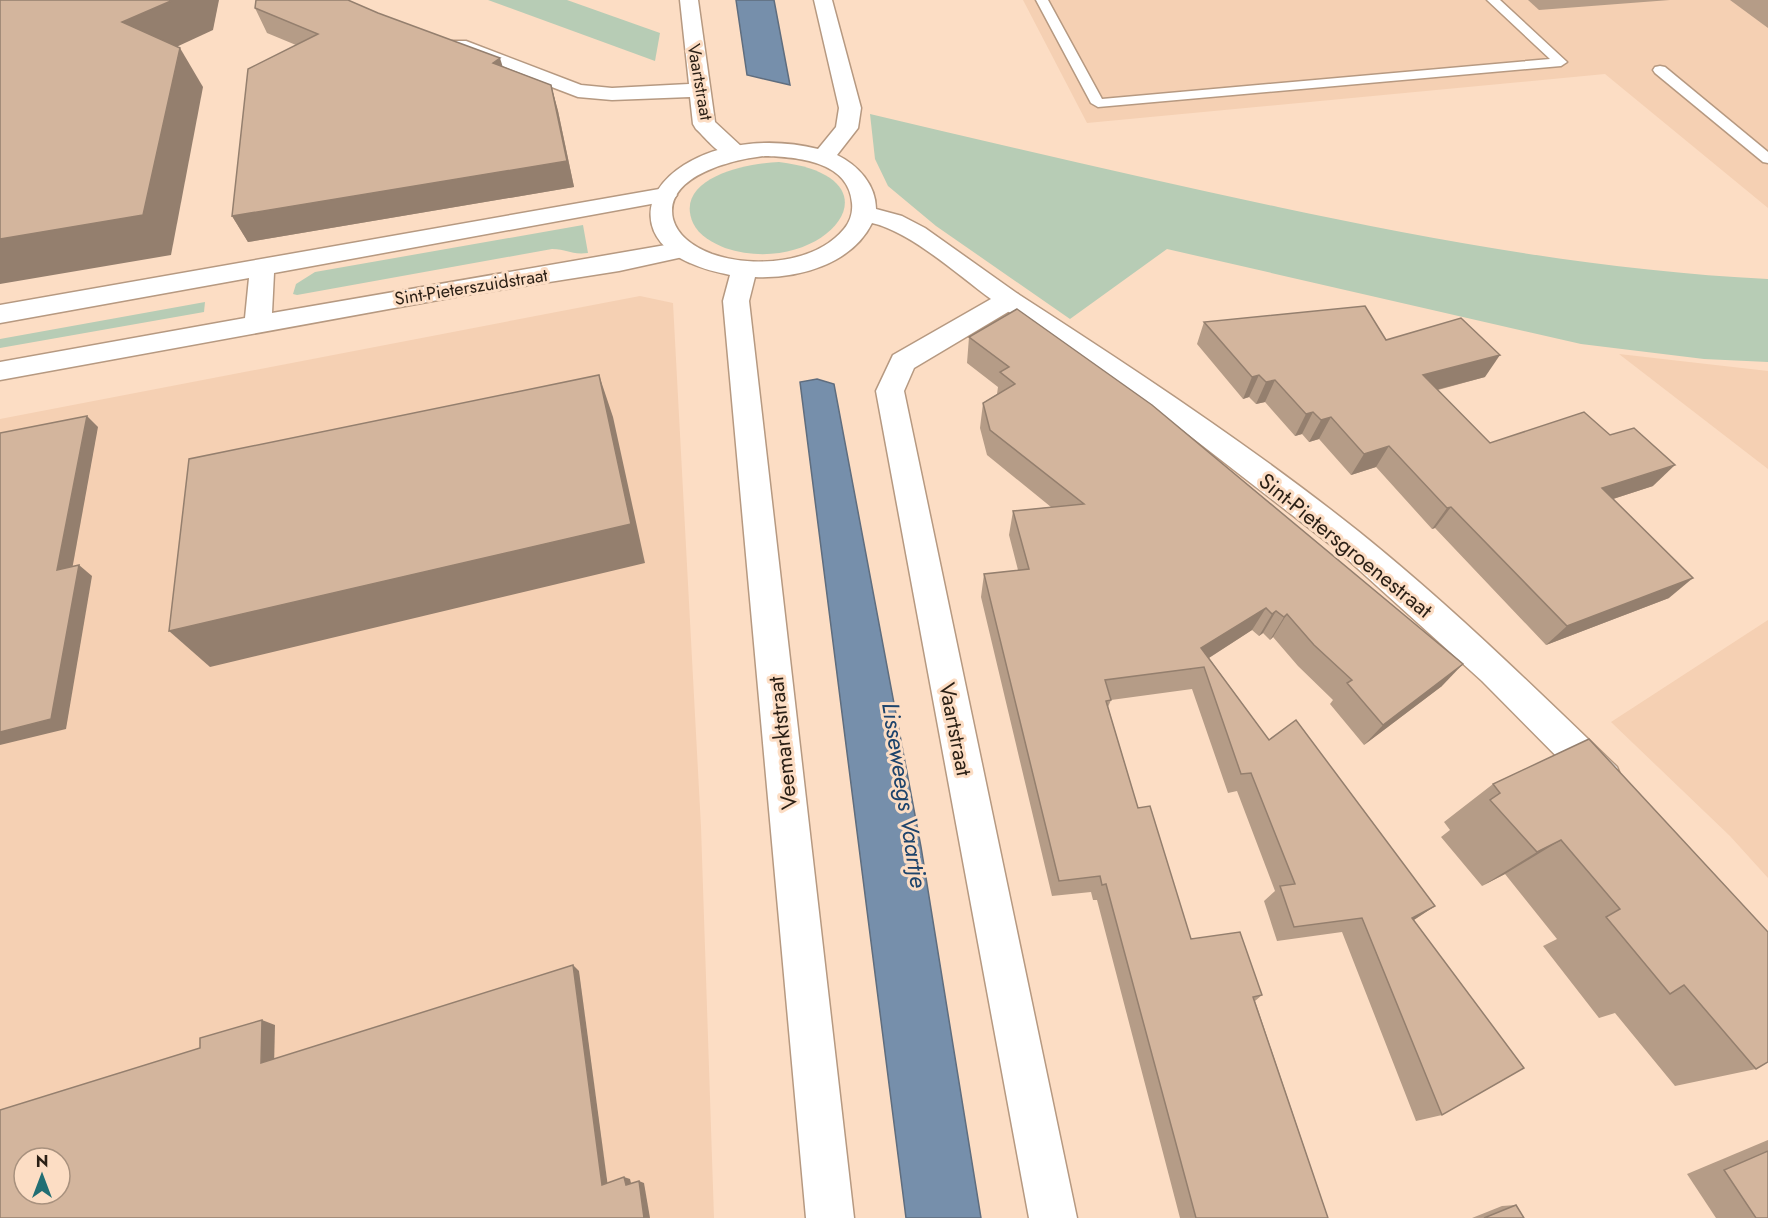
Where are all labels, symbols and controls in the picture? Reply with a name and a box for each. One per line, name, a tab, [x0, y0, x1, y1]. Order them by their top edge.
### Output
street label: Vaartstraat	[680, 42, 720, 123]
street label: Sint-Pieterszuidstraat	[393, 262, 550, 312]
street label: Sint-Pietersgroenestraat	[1252, 465, 1440, 626]
street label: Veemarktstraat	[759, 674, 805, 811]
street label: Vaartstraat	[931, 680, 981, 779]
water label: Lisseweegs Vaartje	[873, 700, 937, 890]
north arrow	[12, 1146, 72, 1206]
text: N	[36, 1150, 48, 1173]

